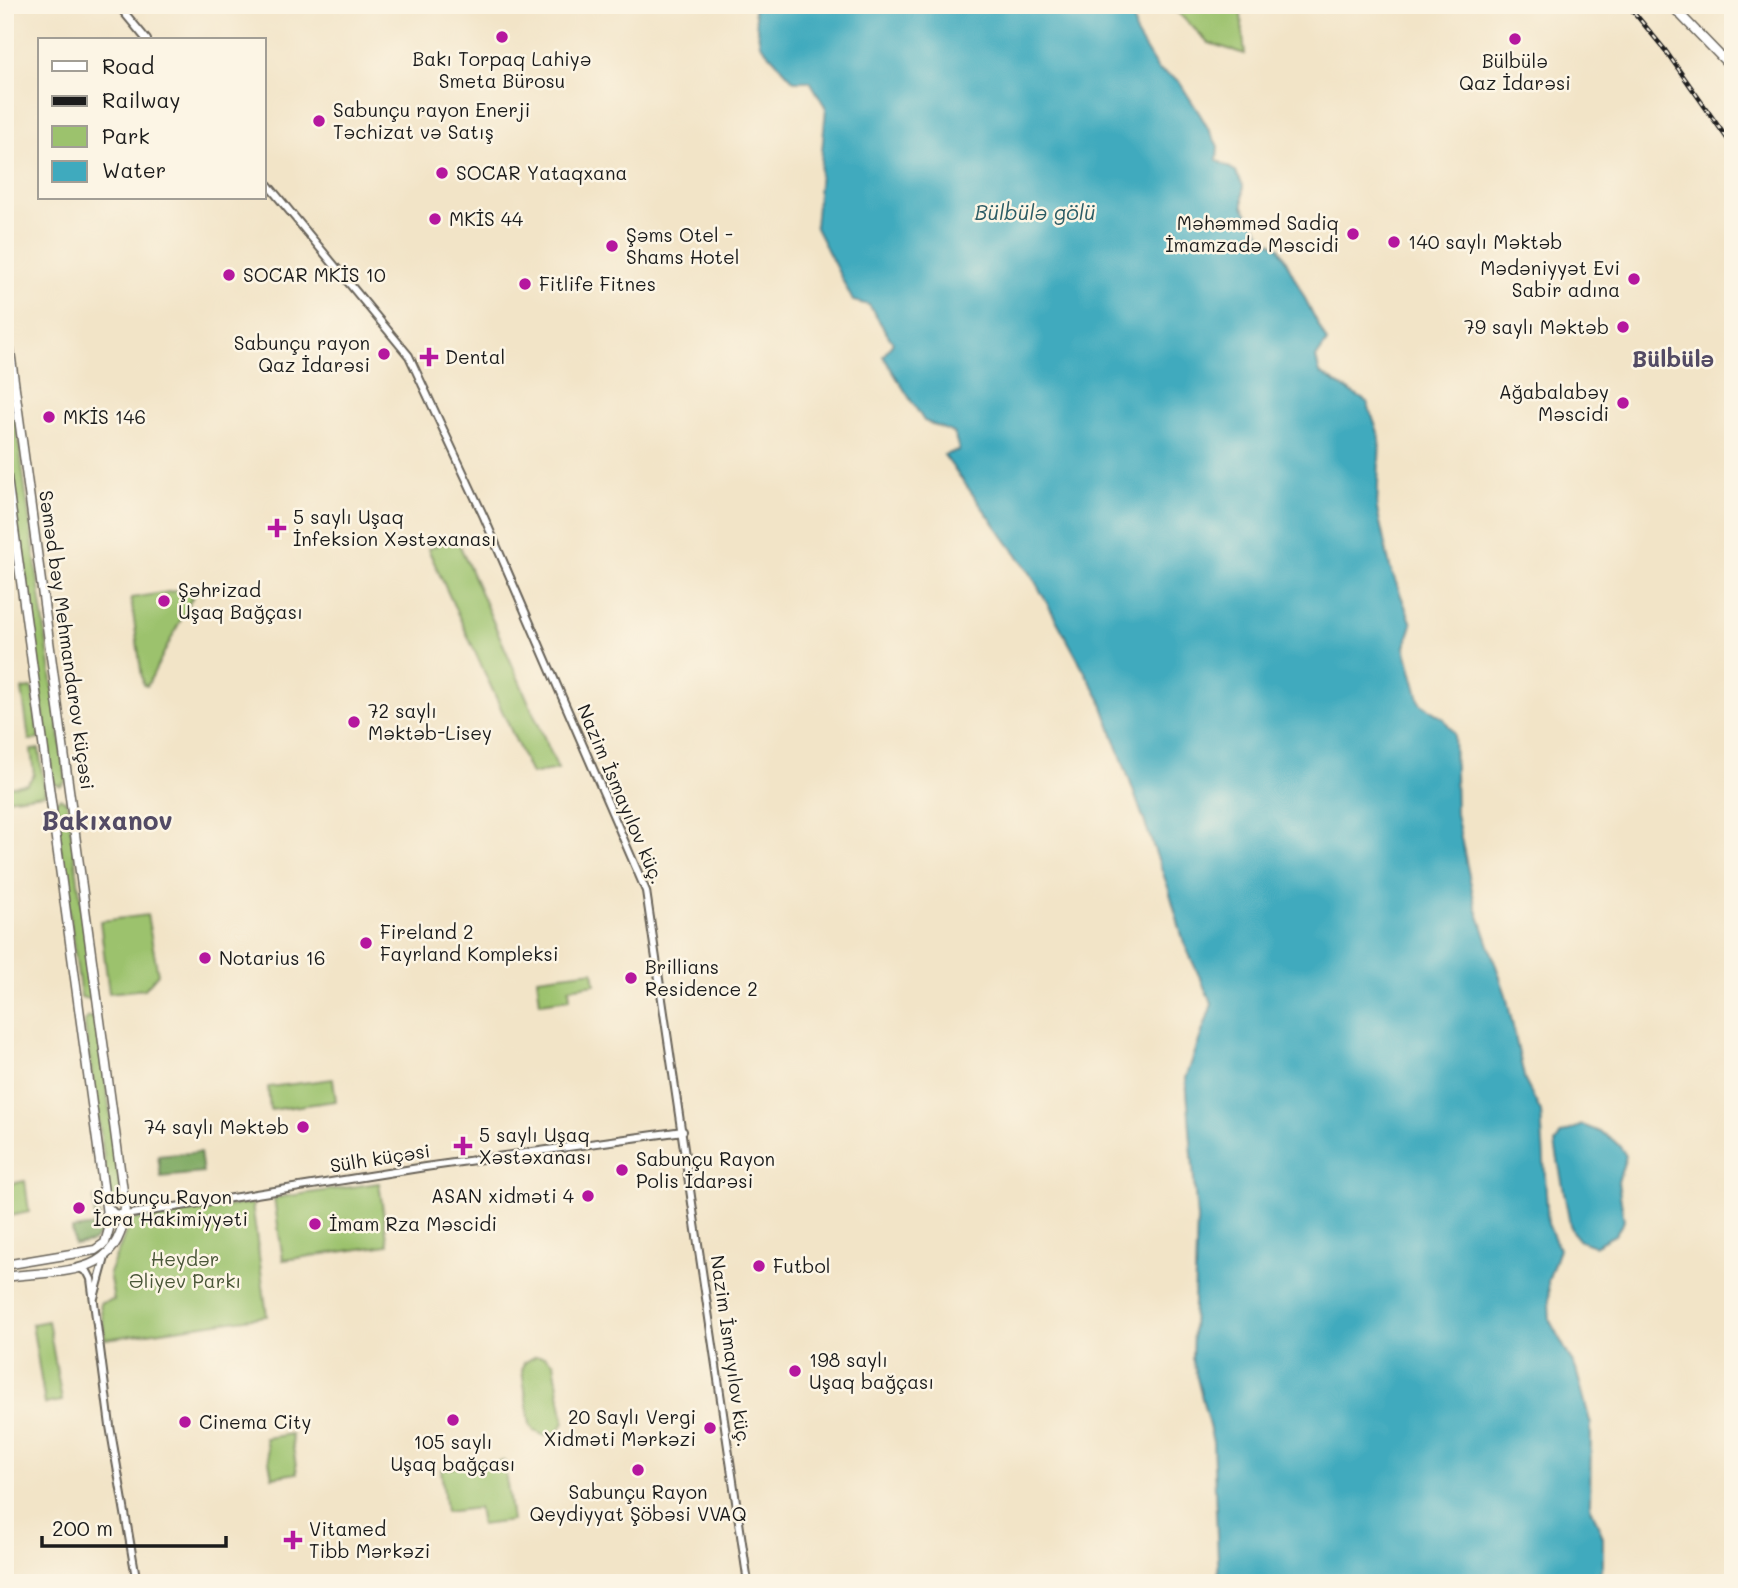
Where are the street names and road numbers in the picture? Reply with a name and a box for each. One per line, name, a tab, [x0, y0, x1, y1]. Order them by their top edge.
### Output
street label: Səməd bəy Mehmandarov küçəsi	[34, 489, 101, 791]
street label: Nazim İsmayılov küç.	[572, 700, 671, 888]
street label: Sülh küçəsi	[328, 1137, 432, 1178]
street label: Nazim İsmayılov küç.	[706, 1253, 757, 1448]

